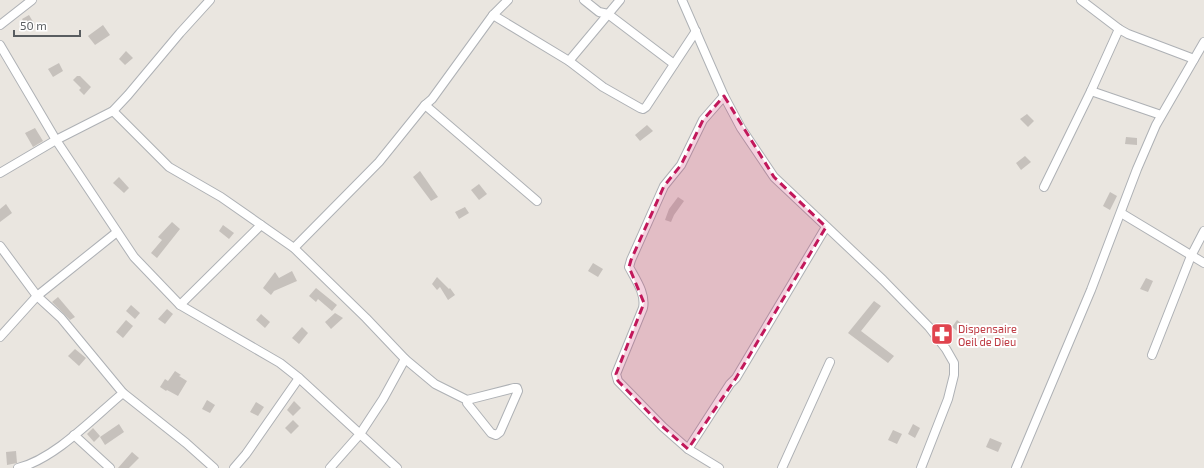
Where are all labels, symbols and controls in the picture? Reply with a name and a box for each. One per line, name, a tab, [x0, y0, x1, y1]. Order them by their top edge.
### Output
scale bar	[14, 12, 80, 38]
text: 50 m	[20, 18, 47, 32]
pharmacy icon: Dispensaire Oeil de Dieu	[929, 321, 955, 347]
place label: Dispensaire Oeil de Dieu	[958, 322, 1017, 348]

